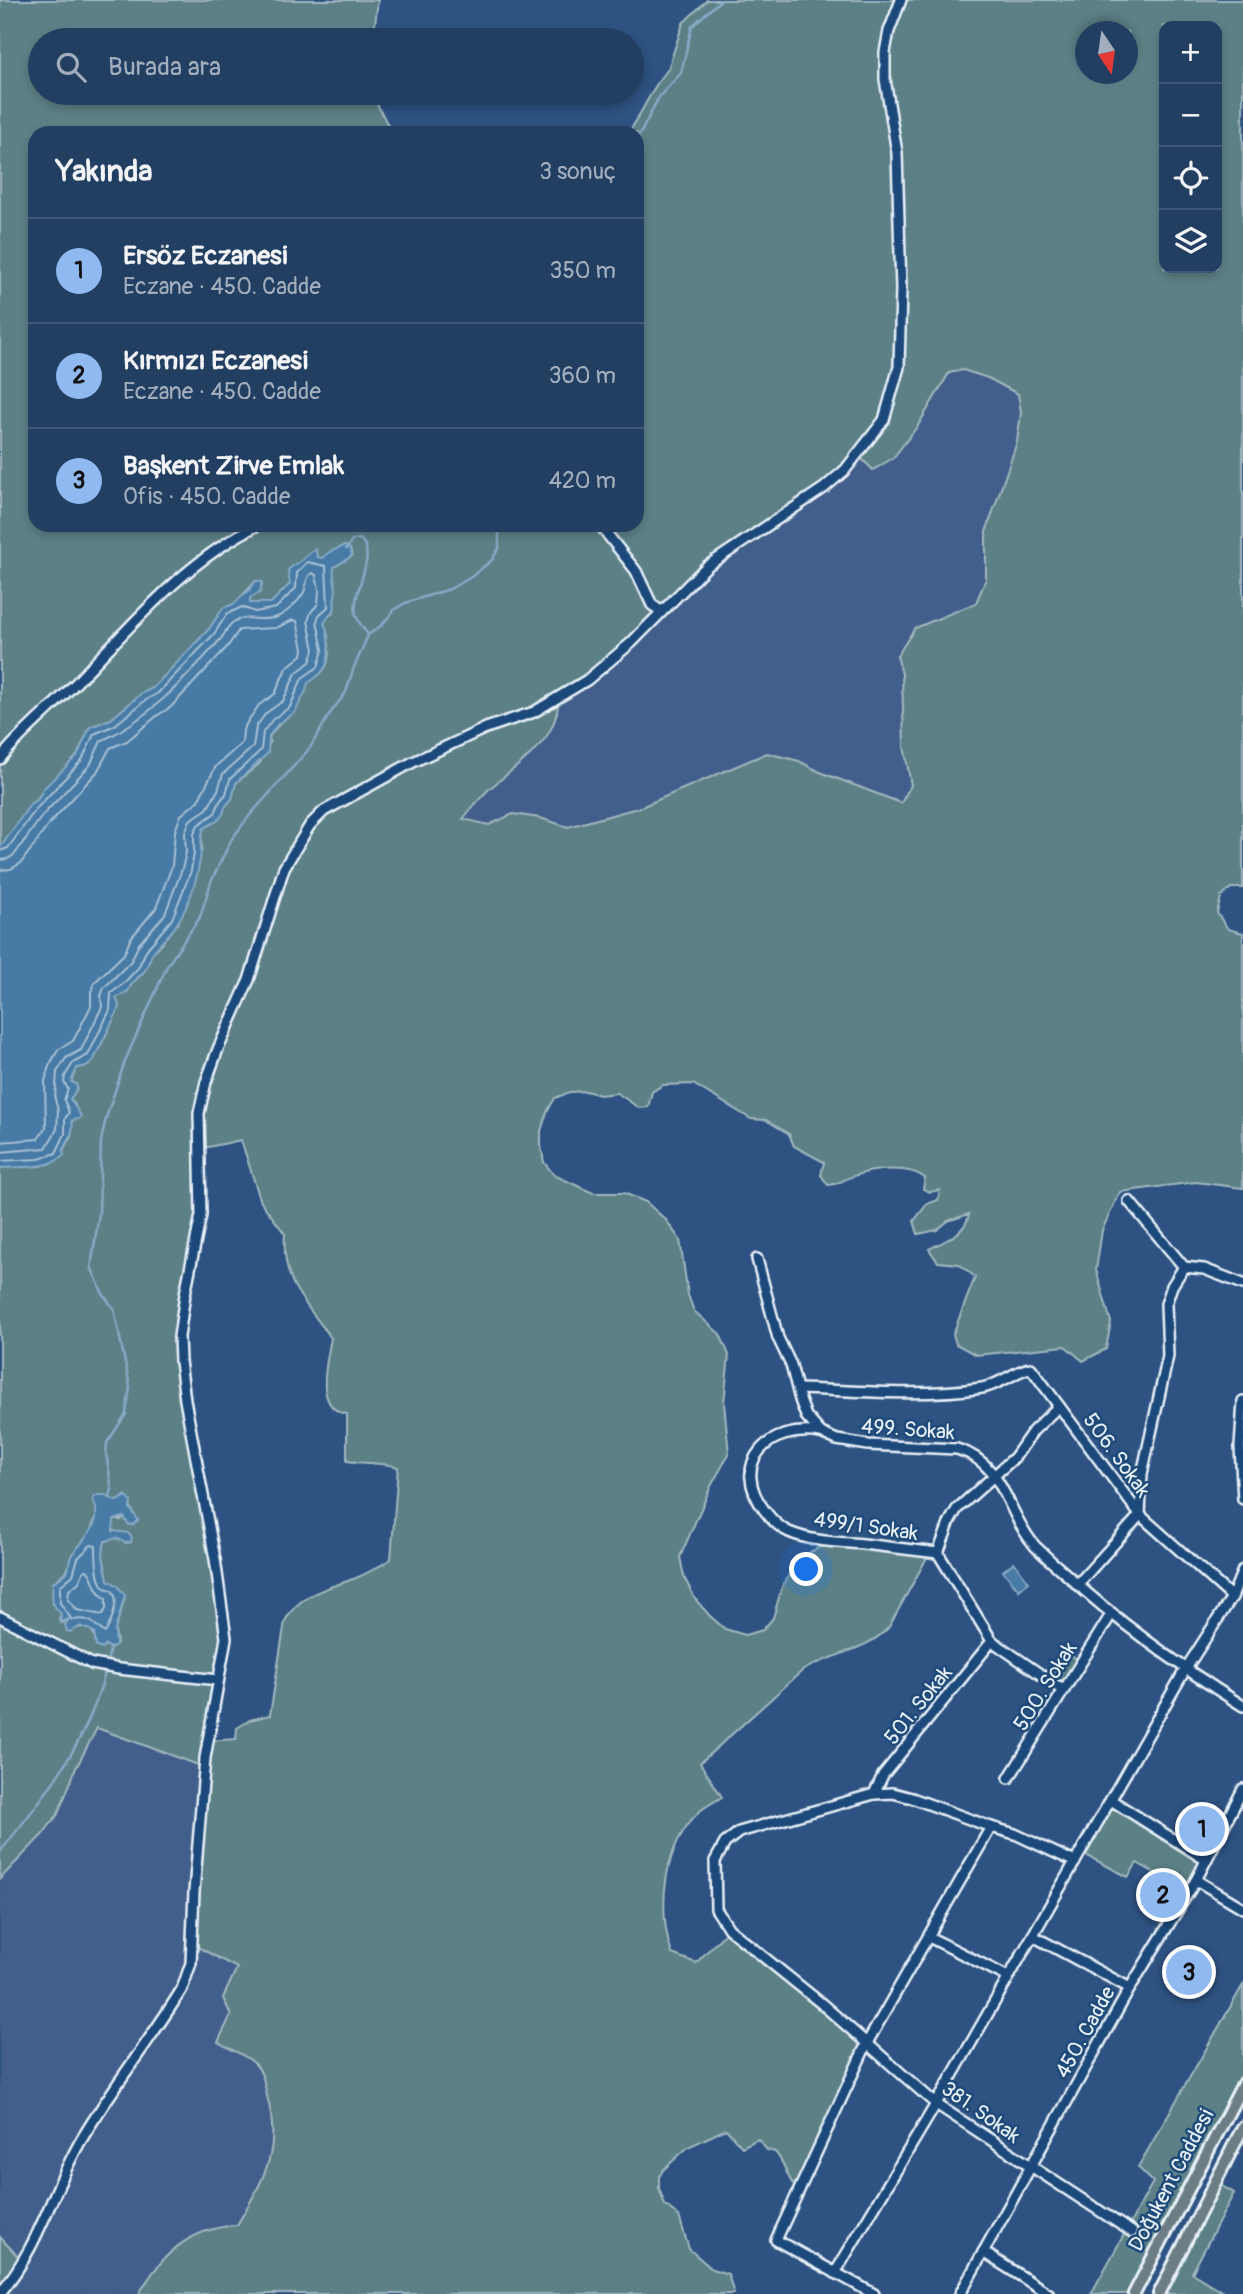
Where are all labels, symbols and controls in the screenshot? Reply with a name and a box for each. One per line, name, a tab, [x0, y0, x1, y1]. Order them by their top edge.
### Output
north arrow	[1075, 21, 1138, 84]
map controls	[1159, 21, 1222, 273]
button: +	[1159, 21, 1222, 84]
search box	[28, 28, 644, 105]
icon: search	[52, 48, 90, 86]
text: Burada ara	[108, 51, 221, 83]
button: −	[1159, 84, 1222, 147]
button: locate	[1159, 147, 1222, 210]
text: Yakında	[56, 153, 152, 190]
text: 3 sonuç	[539, 157, 616, 186]
button: layers	[1159, 210, 1222, 273]
text: Ersöz Eczanesi	[123, 240, 288, 272]
text: 1	[75, 256, 84, 285]
text: 350 m	[550, 256, 616, 285]
text: Eczane · 450. Cadde	[123, 272, 321, 301]
text: Kırmızı Eczanesi	[123, 345, 308, 377]
text: 2	[73, 361, 85, 390]
text: 360 m	[549, 361, 616, 390]
text: Eczane · 450. Cadde	[123, 377, 321, 406]
text: Başkent Zirve Emlak	[123, 450, 344, 482]
text: 3	[73, 466, 85, 495]
text: 420 m	[549, 466, 616, 495]
text: Ofis · 450. Cadde	[123, 482, 290, 511]
street label: 506. Sokak	[1077, 1408, 1156, 1503]
street label: 499. Sokak	[860, 1413, 956, 1446]
street label: 499/1 Sokak	[812, 1506, 920, 1547]
your location	[789, 1552, 823, 1586]
street label: 500. Sokak	[1007, 1636, 1084, 1736]
street label: 501. Sokak	[878, 1660, 959, 1750]
pin: 1	[1179, 1803, 1225, 1855]
pin: 2	[1140, 1869, 1186, 1921]
pin: 3	[1166, 1946, 1212, 1998]
street label: 450. Cadde	[1049, 1981, 1122, 2083]
street label: 381. Sokak	[936, 2075, 1026, 2150]
street label: Doğukent Caddesi	[1123, 2104, 1220, 2256]

